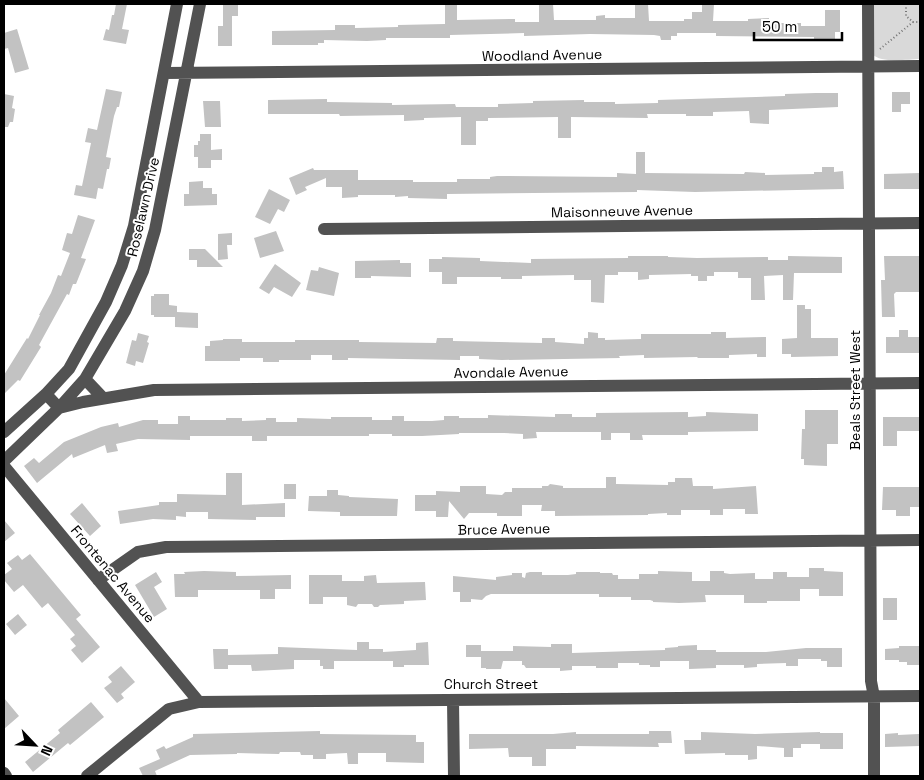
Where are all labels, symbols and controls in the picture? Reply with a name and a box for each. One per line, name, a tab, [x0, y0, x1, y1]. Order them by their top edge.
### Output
scale bar	[754, 10, 842, 42]
text: 50 m	[762, 17, 797, 36]
street label: Woodland Avenue	[482, 45, 602, 65]
street label: Roselawn Drive	[123, 156, 163, 258]
street label: Maisonneuve Avenue	[551, 201, 693, 221]
street label: Beals Street West	[846, 330, 864, 450]
street label: Avondale Avenue	[453, 362, 569, 382]
street label: Bruce Avenue	[458, 519, 550, 539]
street label: Frontenac Avenue	[67, 522, 159, 626]
street label: Church Street	[444, 675, 538, 693]
north arrow	[10, 720, 60, 770]
text: N	[37, 742, 57, 759]

